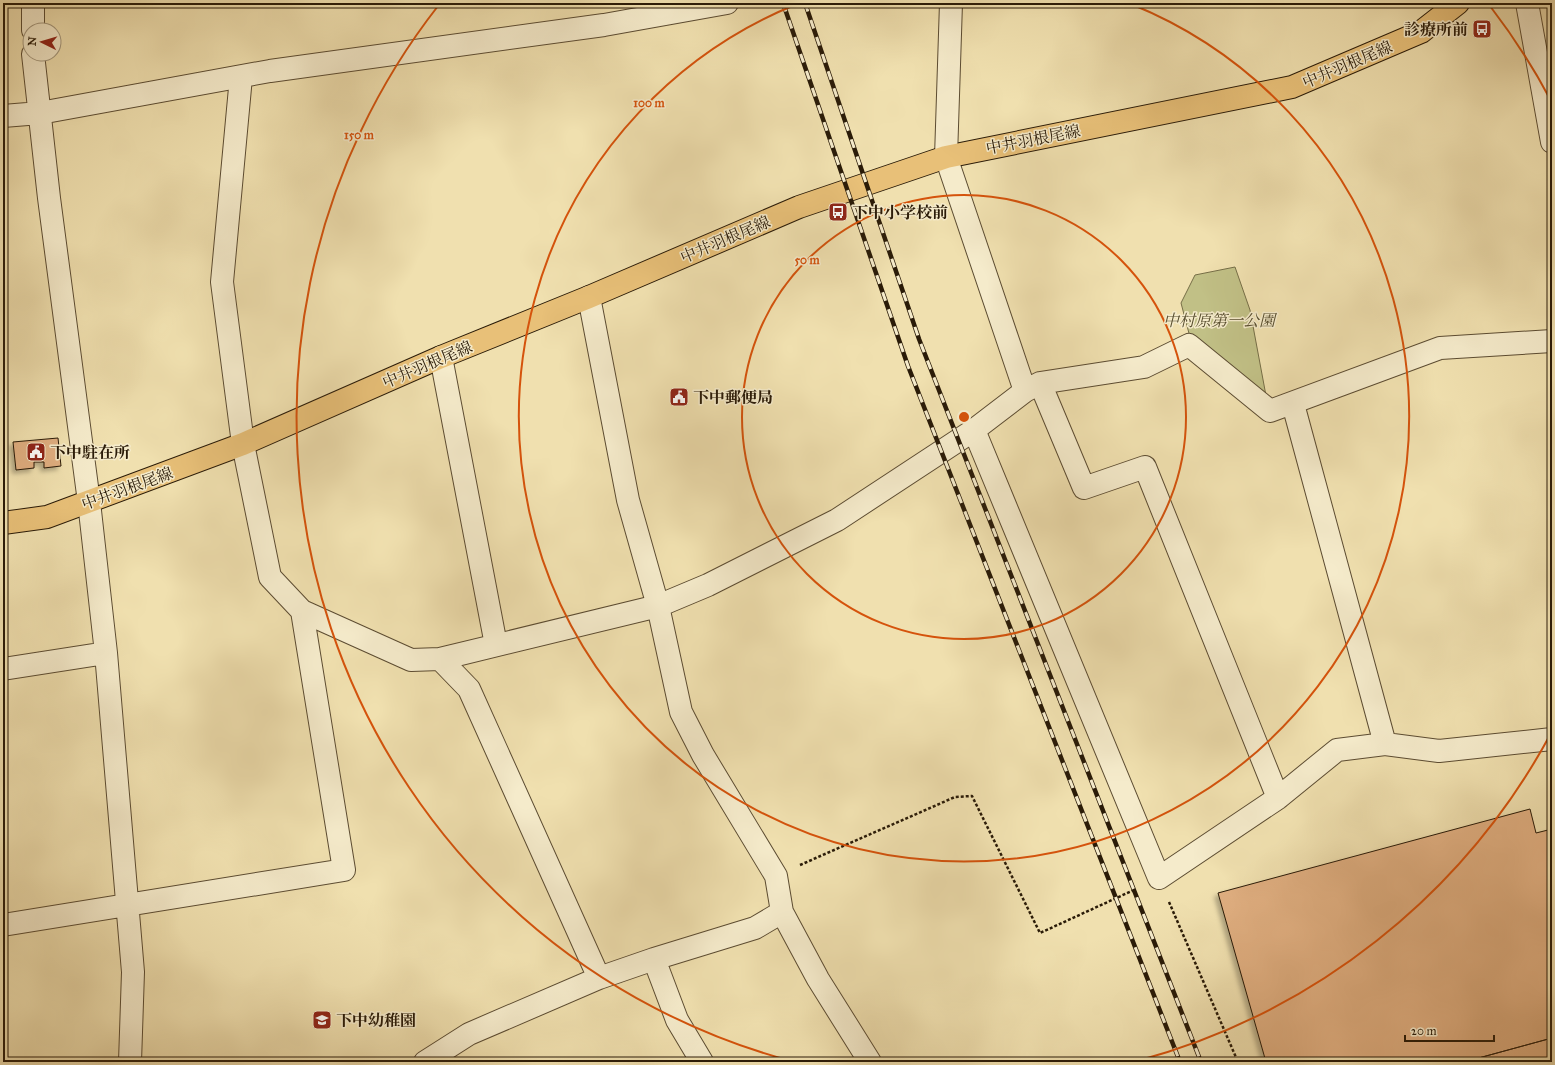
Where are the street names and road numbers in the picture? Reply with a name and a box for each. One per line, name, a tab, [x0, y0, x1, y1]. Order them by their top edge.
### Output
street label: 中井羽根尾線	[1299, 37, 1395, 92]
street label: 中井羽根尾線	[984, 121, 1082, 158]
street label: 中井羽根尾線	[677, 212, 773, 267]
street label: 中井羽根尾線	[379, 337, 475, 392]
street label: 中井羽根尾線	[79, 463, 176, 514]

